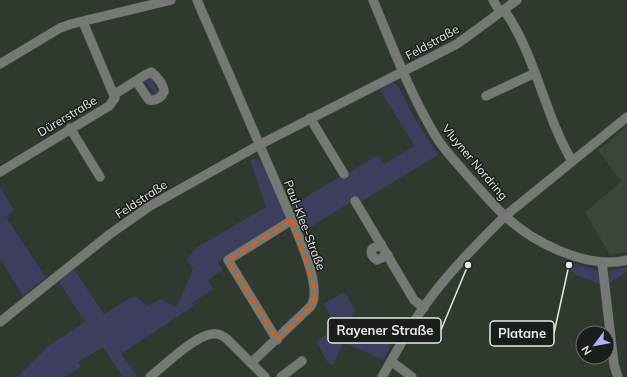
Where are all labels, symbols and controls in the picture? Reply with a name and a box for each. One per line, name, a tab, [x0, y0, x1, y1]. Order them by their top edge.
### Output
street label: Feldstraße	[403, 21, 461, 63]
street label: Dürerstraße	[35, 92, 99, 140]
street label: Vluyner Nordring	[439, 121, 511, 203]
street label: Feldstraße	[112, 177, 170, 221]
street label: Paul-Klee-Straße	[281, 178, 329, 272]
callout: Rayener Straße	[328, 318, 441, 343]
callout: Platane	[490, 321, 554, 346]
text: Rayener Straße	[337, 322, 433, 339]
text: Platane	[498, 325, 546, 341]
north arrow	[575, 325, 615, 365]
text: N	[578, 343, 595, 358]

